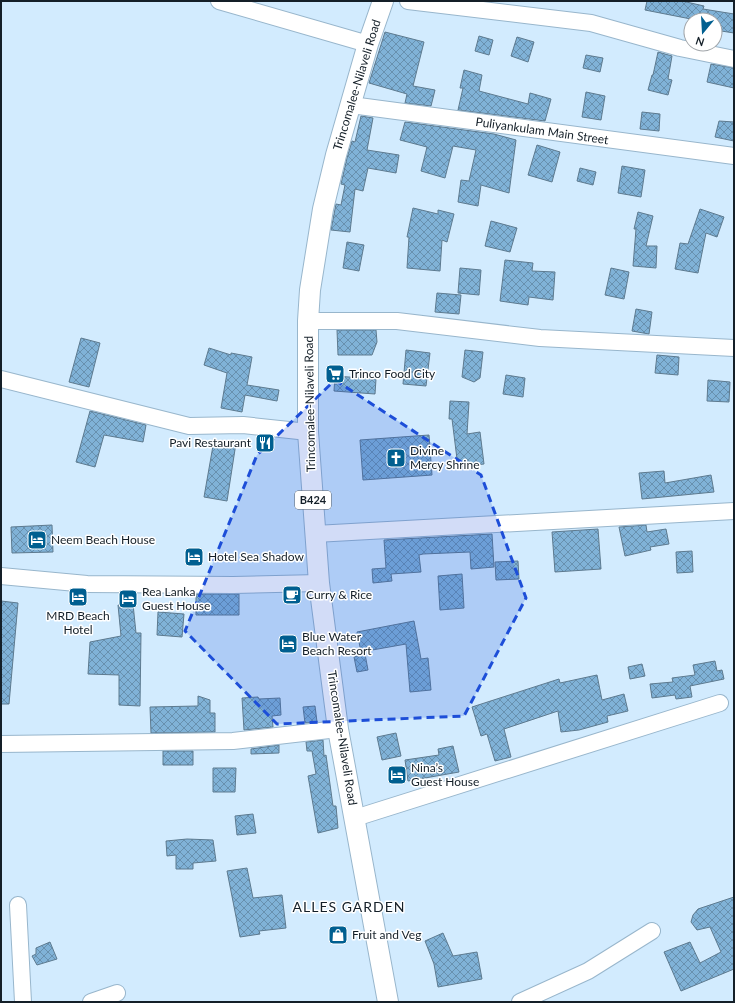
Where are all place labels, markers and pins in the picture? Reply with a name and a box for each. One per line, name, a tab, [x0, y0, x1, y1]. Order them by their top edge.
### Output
supermarket icon: Trinco Food City	[324, 363, 346, 385]
place label: Trinco Food City	[349, 366, 436, 381]
restaurant icon: Pavi Restaurant	[254, 432, 276, 454]
place label: Pavi Restaurant	[169, 435, 252, 450]
place label: Divine Mercy Shrine	[410, 443, 480, 472]
church icon: Divine Mercy Shrine	[385, 447, 407, 469]
hotel icon: Neem Beach House	[26, 529, 48, 551]
place label: Neem Beach House	[51, 532, 155, 547]
hotel icon: Hotel Sea Shadow	[183, 546, 205, 568]
place label: Hotel Sea Shadow	[208, 549, 305, 564]
place label: Rea Lanka Guest House	[142, 584, 210, 613]
cafe icon: Curry & Rice	[281, 584, 303, 606]
hotel icon: MRD Beach Hotel	[67, 586, 89, 608]
place label: Curry & Rice	[306, 587, 372, 602]
hotel icon: Rea Lanka Guest House	[117, 588, 139, 610]
place label: MRD Beach Hotel	[46, 608, 110, 637]
place label: Blue Water Beach Resort	[302, 629, 372, 658]
hotel icon: Blue Water Beach Resort	[277, 633, 299, 655]
place label: Nina’s Guest House	[411, 760, 479, 789]
hotel icon: Nina’s Guest House	[386, 764, 408, 786]
shop icon: Fruit and Veg	[327, 924, 349, 946]
place label: Fruit and Veg	[352, 927, 421, 942]

